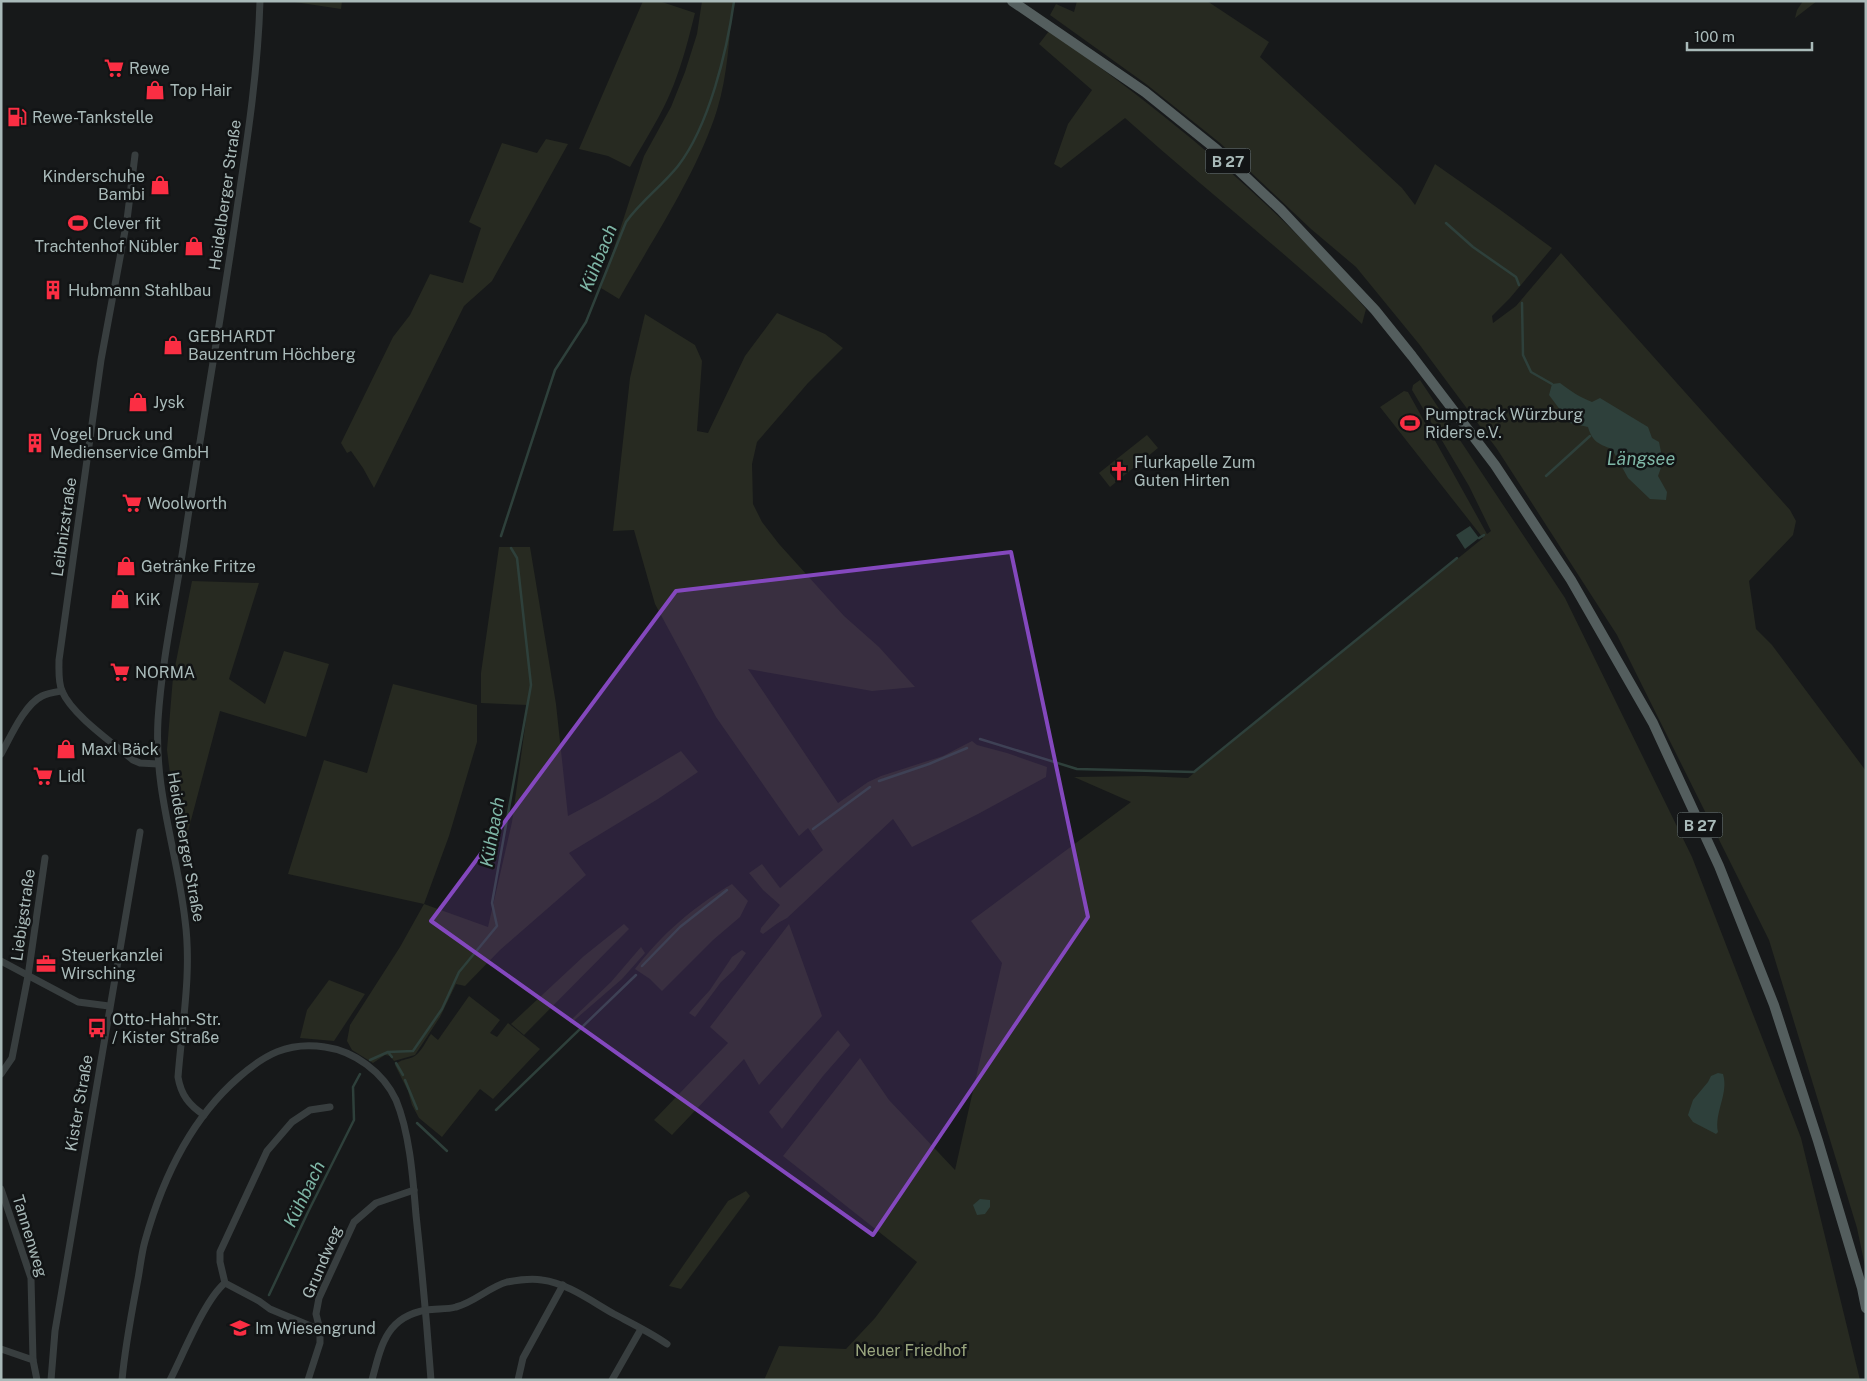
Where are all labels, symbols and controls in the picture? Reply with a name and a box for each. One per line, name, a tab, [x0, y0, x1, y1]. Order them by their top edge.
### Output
scale bar	[1687, 20, 1812, 52]
text: 100 m	[1694, 28, 1735, 45]
supermarket icon: Rewe	[103, 57, 125, 79]
place label: Rewe	[129, 59, 170, 78]
shop icon: Top Hair	[144, 79, 166, 101]
place label: Top Hair	[170, 81, 232, 100]
fuel station icon: Rewe-Tankstelle	[6, 106, 28, 128]
place label: Rewe-Tankstelle	[32, 108, 154, 127]
street label: Heidelberger Straße	[205, 118, 245, 272]
road number: B 27	[1206, 148, 1250, 174]
place label: Kinderschuhe Bambi	[42, 167, 145, 204]
shop icon: Kinderschuhe Bambi	[149, 174, 171, 196]
sports icon: Clever fit	[67, 212, 89, 234]
place label: Clever fit	[93, 214, 161, 233]
water label: Kühbach	[575, 221, 621, 295]
shop icon: Trachtenhof Nübler	[183, 235, 205, 257]
place label: Trachtenhof Nübler	[34, 237, 179, 256]
building icon: Hubmann Stahlbau	[42, 279, 64, 301]
place label: Hubmann Stahlbau	[68, 281, 211, 300]
place label: GEBHARDT Bauzentrum Höchberg	[188, 327, 356, 364]
shop icon: GEBHARDT Bauzentrum Höchberg	[162, 334, 184, 356]
shop icon: Jysk	[127, 391, 149, 413]
place label: Jysk	[153, 393, 185, 412]
place label: Pumptrack Würzburg Riders e.V.	[1425, 405, 1583, 442]
sports icon: Pumptrack Würzburg Riders e.V.	[1399, 412, 1421, 434]
place label: Vogel Druck und Medienservice GmbH	[50, 425, 209, 462]
building icon: Vogel Druck und Medienservice GmbH	[24, 432, 46, 454]
water label: Längsee	[1607, 448, 1675, 469]
place label: Flurkapelle Zum Guten Hirten	[1134, 453, 1255, 490]
church icon: Flurkapelle Zum Guten Hirten	[1108, 460, 1130, 482]
street label: Leibnizstraße	[48, 476, 80, 578]
supermarket icon: Woolworth	[121, 492, 143, 514]
place label: Woolworth	[147, 494, 227, 513]
shop icon: Getränke Fritze	[115, 555, 137, 577]
place label: Getränke Fritze	[141, 557, 256, 576]
shop icon: KiK	[109, 588, 131, 610]
place label: KiK	[135, 590, 161, 609]
supermarket icon: NORMA	[109, 661, 131, 683]
place label: NORMA	[135, 663, 195, 682]
shop icon: Maxl Bäck	[55, 738, 77, 760]
place label: Maxl Bäck	[81, 740, 159, 759]
supermarket icon: Lidl	[32, 765, 54, 787]
place label: Lidl	[58, 767, 86, 786]
street label: Heidelberger Straße	[163, 771, 209, 923]
water label: Kühbach	[475, 795, 509, 869]
road number: B 27	[1678, 812, 1722, 838]
street label: Liebigstraße	[7, 868, 39, 962]
place label: Steuerkanzlei Wirsching	[61, 946, 163, 983]
office icon: Steuerkanzlei Wirsching	[35, 953, 57, 975]
place label: Otto-Hahn-Str. / Kister Straße	[112, 1010, 221, 1047]
bus stop icon: Otto-Hahn-Str. / Kister Straße	[86, 1017, 108, 1039]
street label: Kister Straße	[61, 1053, 97, 1153]
water label: Kühbach	[279, 1157, 329, 1231]
street label: Tannenweg	[8, 1192, 52, 1280]
street label: Grundweg	[298, 1223, 346, 1301]
school or university icon: Im Wiesengrund	[229, 1317, 251, 1339]
place label: Im Wiesengrund	[255, 1319, 376, 1338]
park label: Neuer Friedhof	[855, 1341, 967, 1360]

